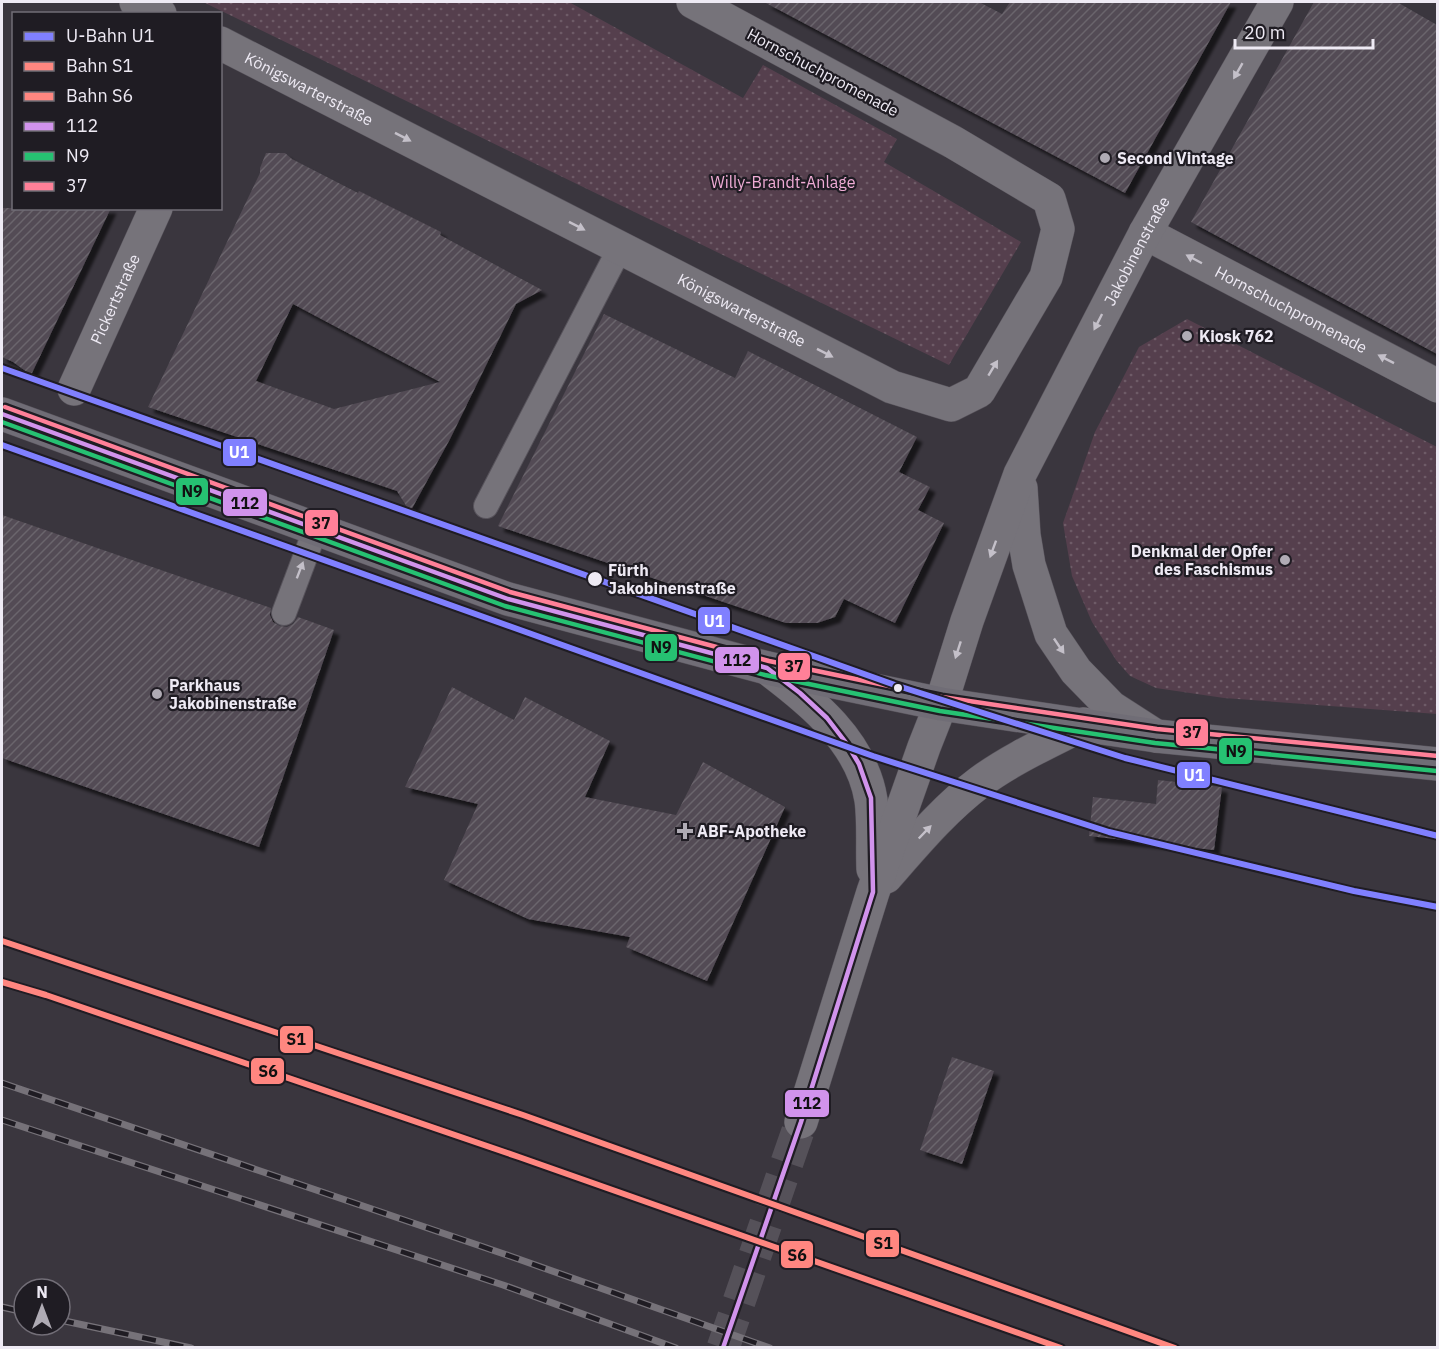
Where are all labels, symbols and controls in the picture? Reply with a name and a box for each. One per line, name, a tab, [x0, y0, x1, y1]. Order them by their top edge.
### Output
legend	[12, 12, 222, 210]
scale bar	[1235, 12, 1373, 50]
text: 20 m	[1244, 21, 1286, 44]
text: U-Bahn U1	[66, 24, 154, 47]
street label: Hornschuchpromenade	[744, 24, 902, 121]
street label: Königswarterstraße	[241, 47, 377, 130]
text: Bahn S1	[66, 54, 133, 77]
one-way arrow	[1233, 63, 1243, 80]
text: Bahn S6	[66, 84, 133, 107]
text: 112	[66, 114, 98, 137]
one-way arrow	[395, 132, 412, 142]
text: N9	[66, 144, 90, 167]
place label: Second Vintage	[1117, 148, 1234, 168]
marker: Second Vintage	[1098, 151, 1112, 165]
park label: Willy-Brandt-Anlage	[711, 172, 856, 192]
text: 37	[66, 174, 88, 197]
street label: Jakobinenstraße	[1099, 192, 1174, 309]
one-way arrow	[568, 220, 586, 230]
street label: Pickertstraße	[86, 250, 144, 347]
one-way arrow	[1185, 254, 1202, 264]
street label: Hornschuchpromenade	[1212, 261, 1371, 357]
street label: Königswarterstraße	[674, 269, 809, 351]
one-way arrow	[1093, 314, 1103, 331]
place label: Kiosk 762	[1199, 326, 1274, 346]
marker: Kiosk 762	[1180, 329, 1194, 343]
one-way arrow	[817, 348, 834, 358]
one-way arrow	[1377, 354, 1394, 364]
one-way arrow	[987, 360, 998, 376]
line badge: U1	[222, 438, 257, 467]
text: U1	[229, 442, 250, 462]
line badge: N9	[175, 477, 209, 506]
text: N9	[181, 481, 203, 501]
line badge: 112	[222, 488, 268, 517]
text: 112	[231, 493, 259, 513]
line badge: 37	[304, 509, 339, 537]
text: 37	[311, 513, 331, 533]
one-way arrow	[987, 540, 997, 558]
place label: Denkmal der Opfer des Faschismus	[1131, 541, 1274, 579]
marker: Denkmal der Opfer des Faschismus	[1278, 553, 1292, 567]
place label: Fürth Jakobinenstraße	[608, 560, 736, 598]
one-way arrow	[295, 561, 305, 579]
marker: Fürth Jakobinenstraße	[586, 570, 604, 588]
line badge: U1	[697, 606, 731, 635]
text: U1	[704, 611, 725, 631]
line badge: N9	[644, 633, 678, 662]
text: N9	[650, 637, 672, 657]
one-way arrow	[1053, 637, 1065, 653]
one-way arrow	[953, 641, 962, 659]
line badge: 112	[714, 646, 760, 674]
text: 112	[723, 650, 751, 670]
line badge: 37	[777, 652, 811, 681]
text: 37	[784, 656, 804, 676]
place label: Parkhaus Jakobinenstraße	[169, 675, 297, 713]
unlabelled marker	[892, 682, 904, 694]
marker: Parkhaus Jakobinenstraße	[150, 687, 164, 701]
line badge: 37	[1175, 718, 1209, 747]
text: 37	[1182, 722, 1202, 742]
line badge: N9	[1218, 737, 1253, 765]
text: N9	[1225, 741, 1247, 761]
line badge: U1	[1176, 761, 1211, 789]
text: U1	[1184, 765, 1205, 785]
place label: ABF-Apotheke	[697, 821, 806, 841]
marker: ABF-Apotheke	[678, 824, 692, 838]
one-way arrow	[918, 825, 932, 840]
line badge: S1	[279, 1025, 314, 1054]
text: S1	[286, 1029, 306, 1049]
line badge: S6	[250, 1057, 285, 1085]
text: S6	[258, 1061, 278, 1081]
line badge: 112	[784, 1089, 830, 1118]
text: 112	[793, 1093, 821, 1113]
line badge: S1	[865, 1229, 900, 1258]
text: S1	[873, 1233, 893, 1253]
line badge: S6	[780, 1240, 814, 1269]
text: S6	[787, 1245, 807, 1265]
north arrow	[12, 1277, 72, 1337]
text: N	[36, 1282, 48, 1302]

